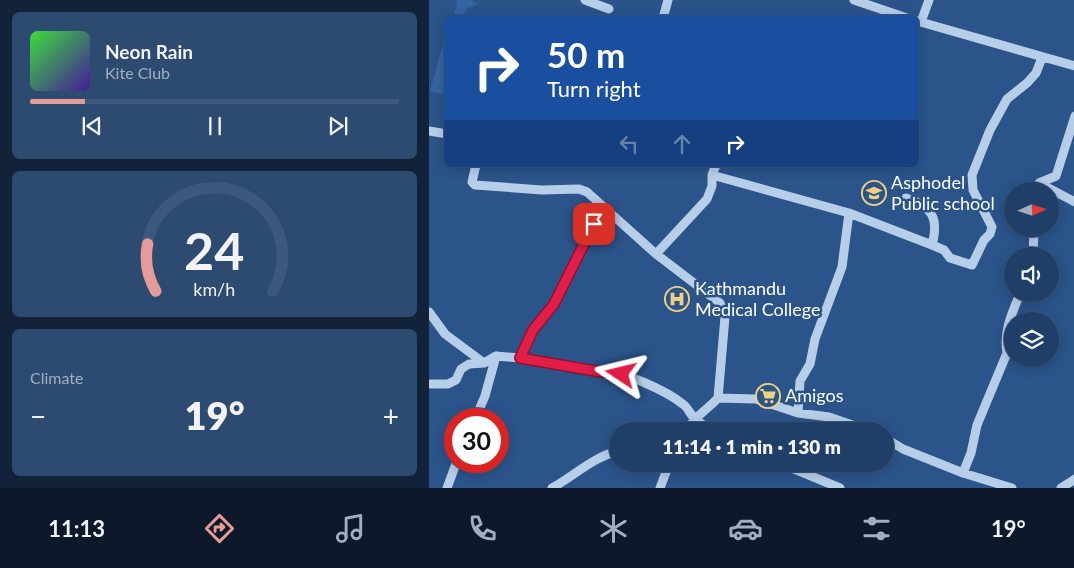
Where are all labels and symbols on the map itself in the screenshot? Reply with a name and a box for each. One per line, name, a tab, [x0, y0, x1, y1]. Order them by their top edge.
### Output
place label: Asphodel Public school	[891, 171, 995, 214]
school or university icon: Asphodel Public school	[861, 180, 887, 206]
north arrow	[1004, 182, 1059, 238]
pin	[573, 203, 615, 245]
place label: Kathmandu Medical College	[695, 277, 821, 320]
hospital icon: Kathmandu Medical College	[664, 286, 690, 312]
position arrow	[594, 347, 646, 399]
supermarket icon: Amigos	[755, 383, 781, 409]
place label: Amigos	[785, 384, 844, 406]
speed limit sign: 30	[444, 408, 509, 473]

